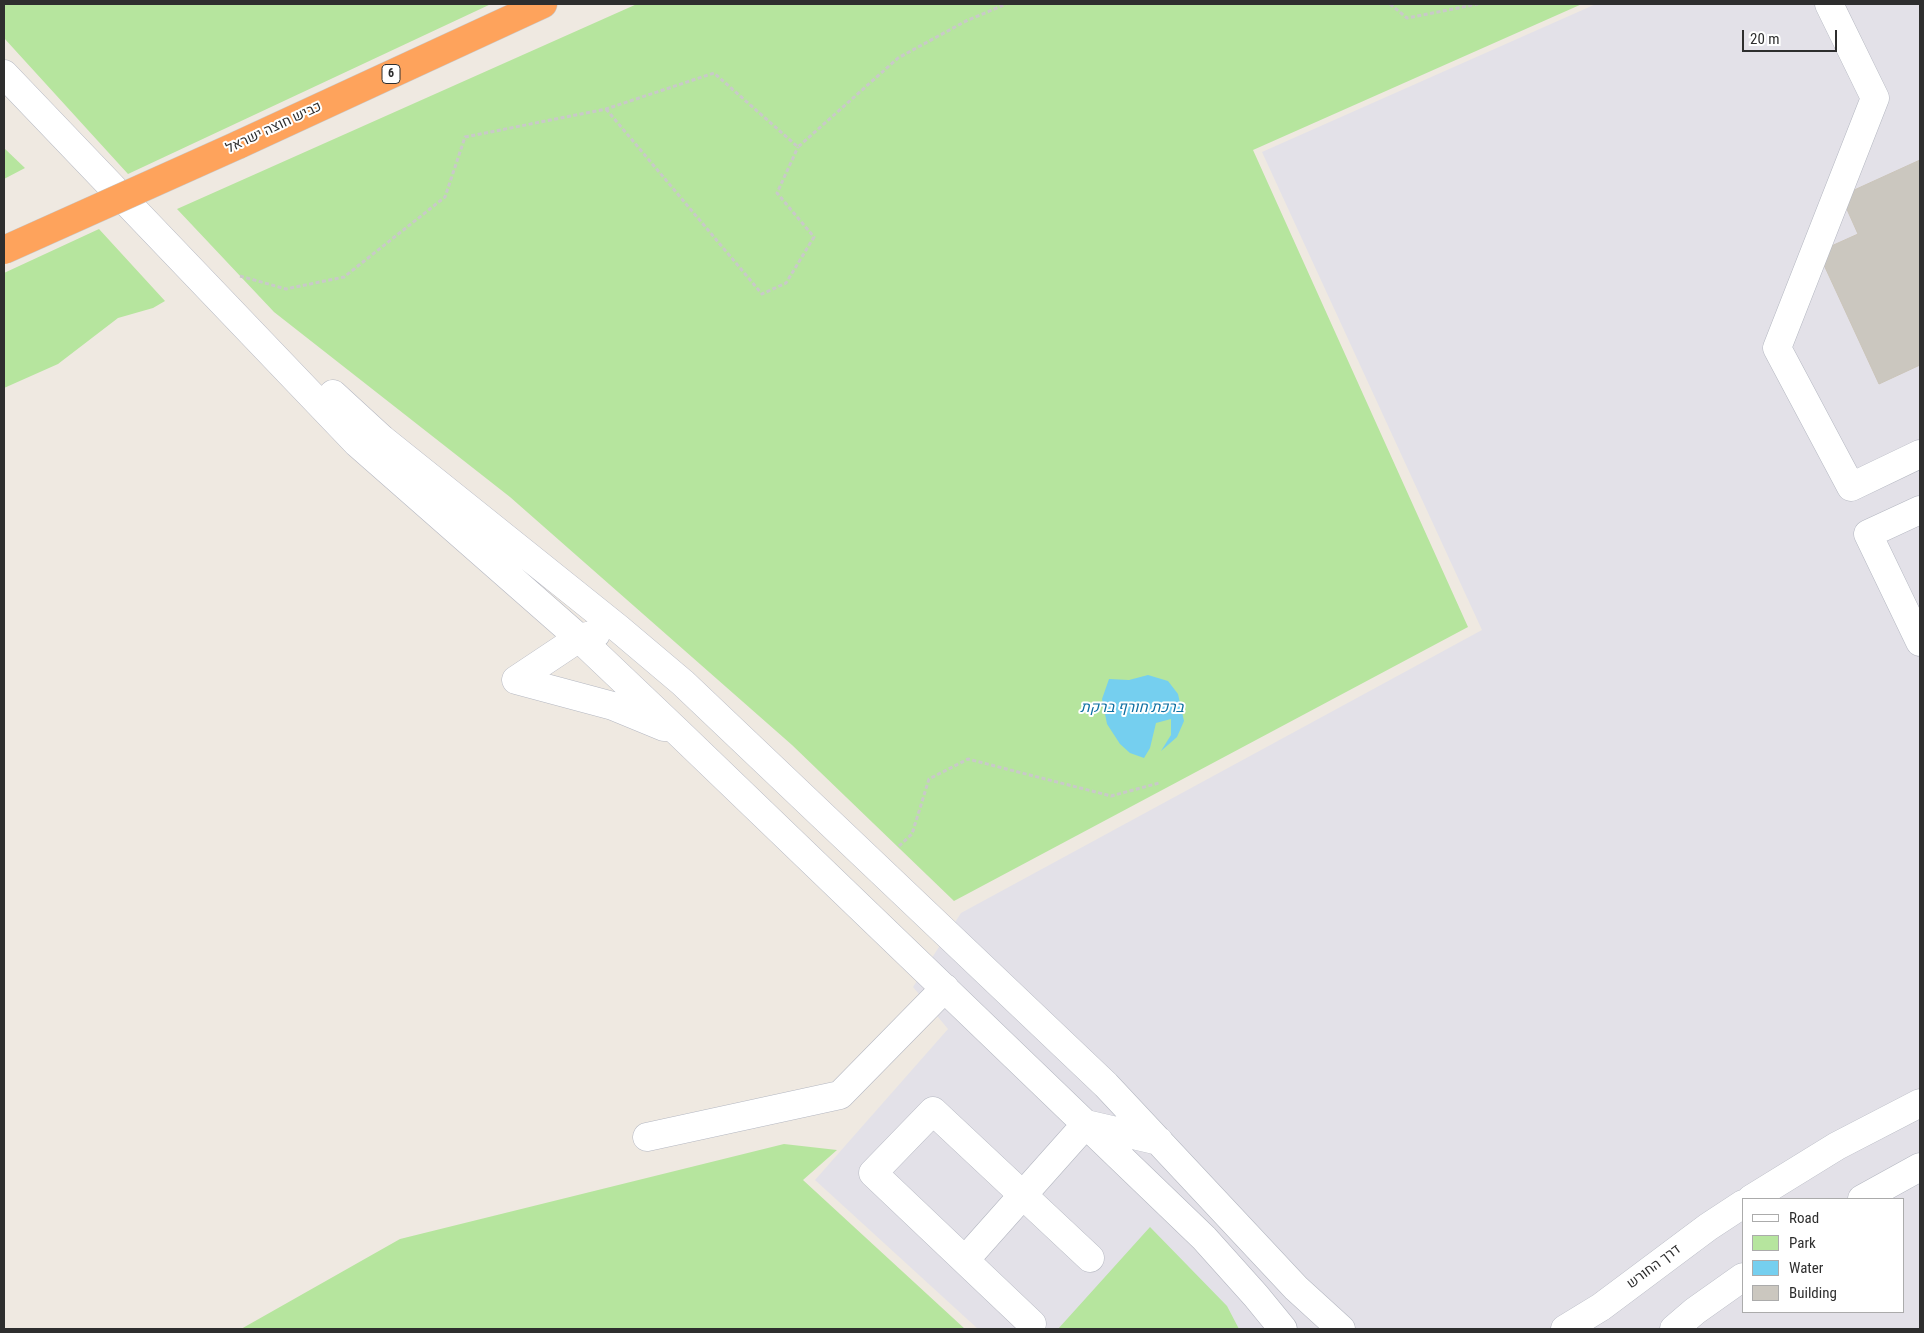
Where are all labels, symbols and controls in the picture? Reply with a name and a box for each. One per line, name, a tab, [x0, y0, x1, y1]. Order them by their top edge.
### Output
scale bar	[1744, 20, 1839, 52]
text: 20 m	[1750, 30, 1780, 48]
road number: 6	[382, 64, 400, 84]
street label: כביש חוצה ישראל	[224, 99, 324, 157]
water label: ברכת חורף ברקת	[1080, 699, 1184, 717]
legend	[1742, 1198, 1904, 1313]
text: Road	[1789, 1209, 1819, 1227]
text: Park	[1789, 1234, 1816, 1252]
street label: דרך החורש	[1624, 1241, 1684, 1293]
text: Water	[1789, 1259, 1823, 1277]
text: Building	[1789, 1284, 1837, 1302]

